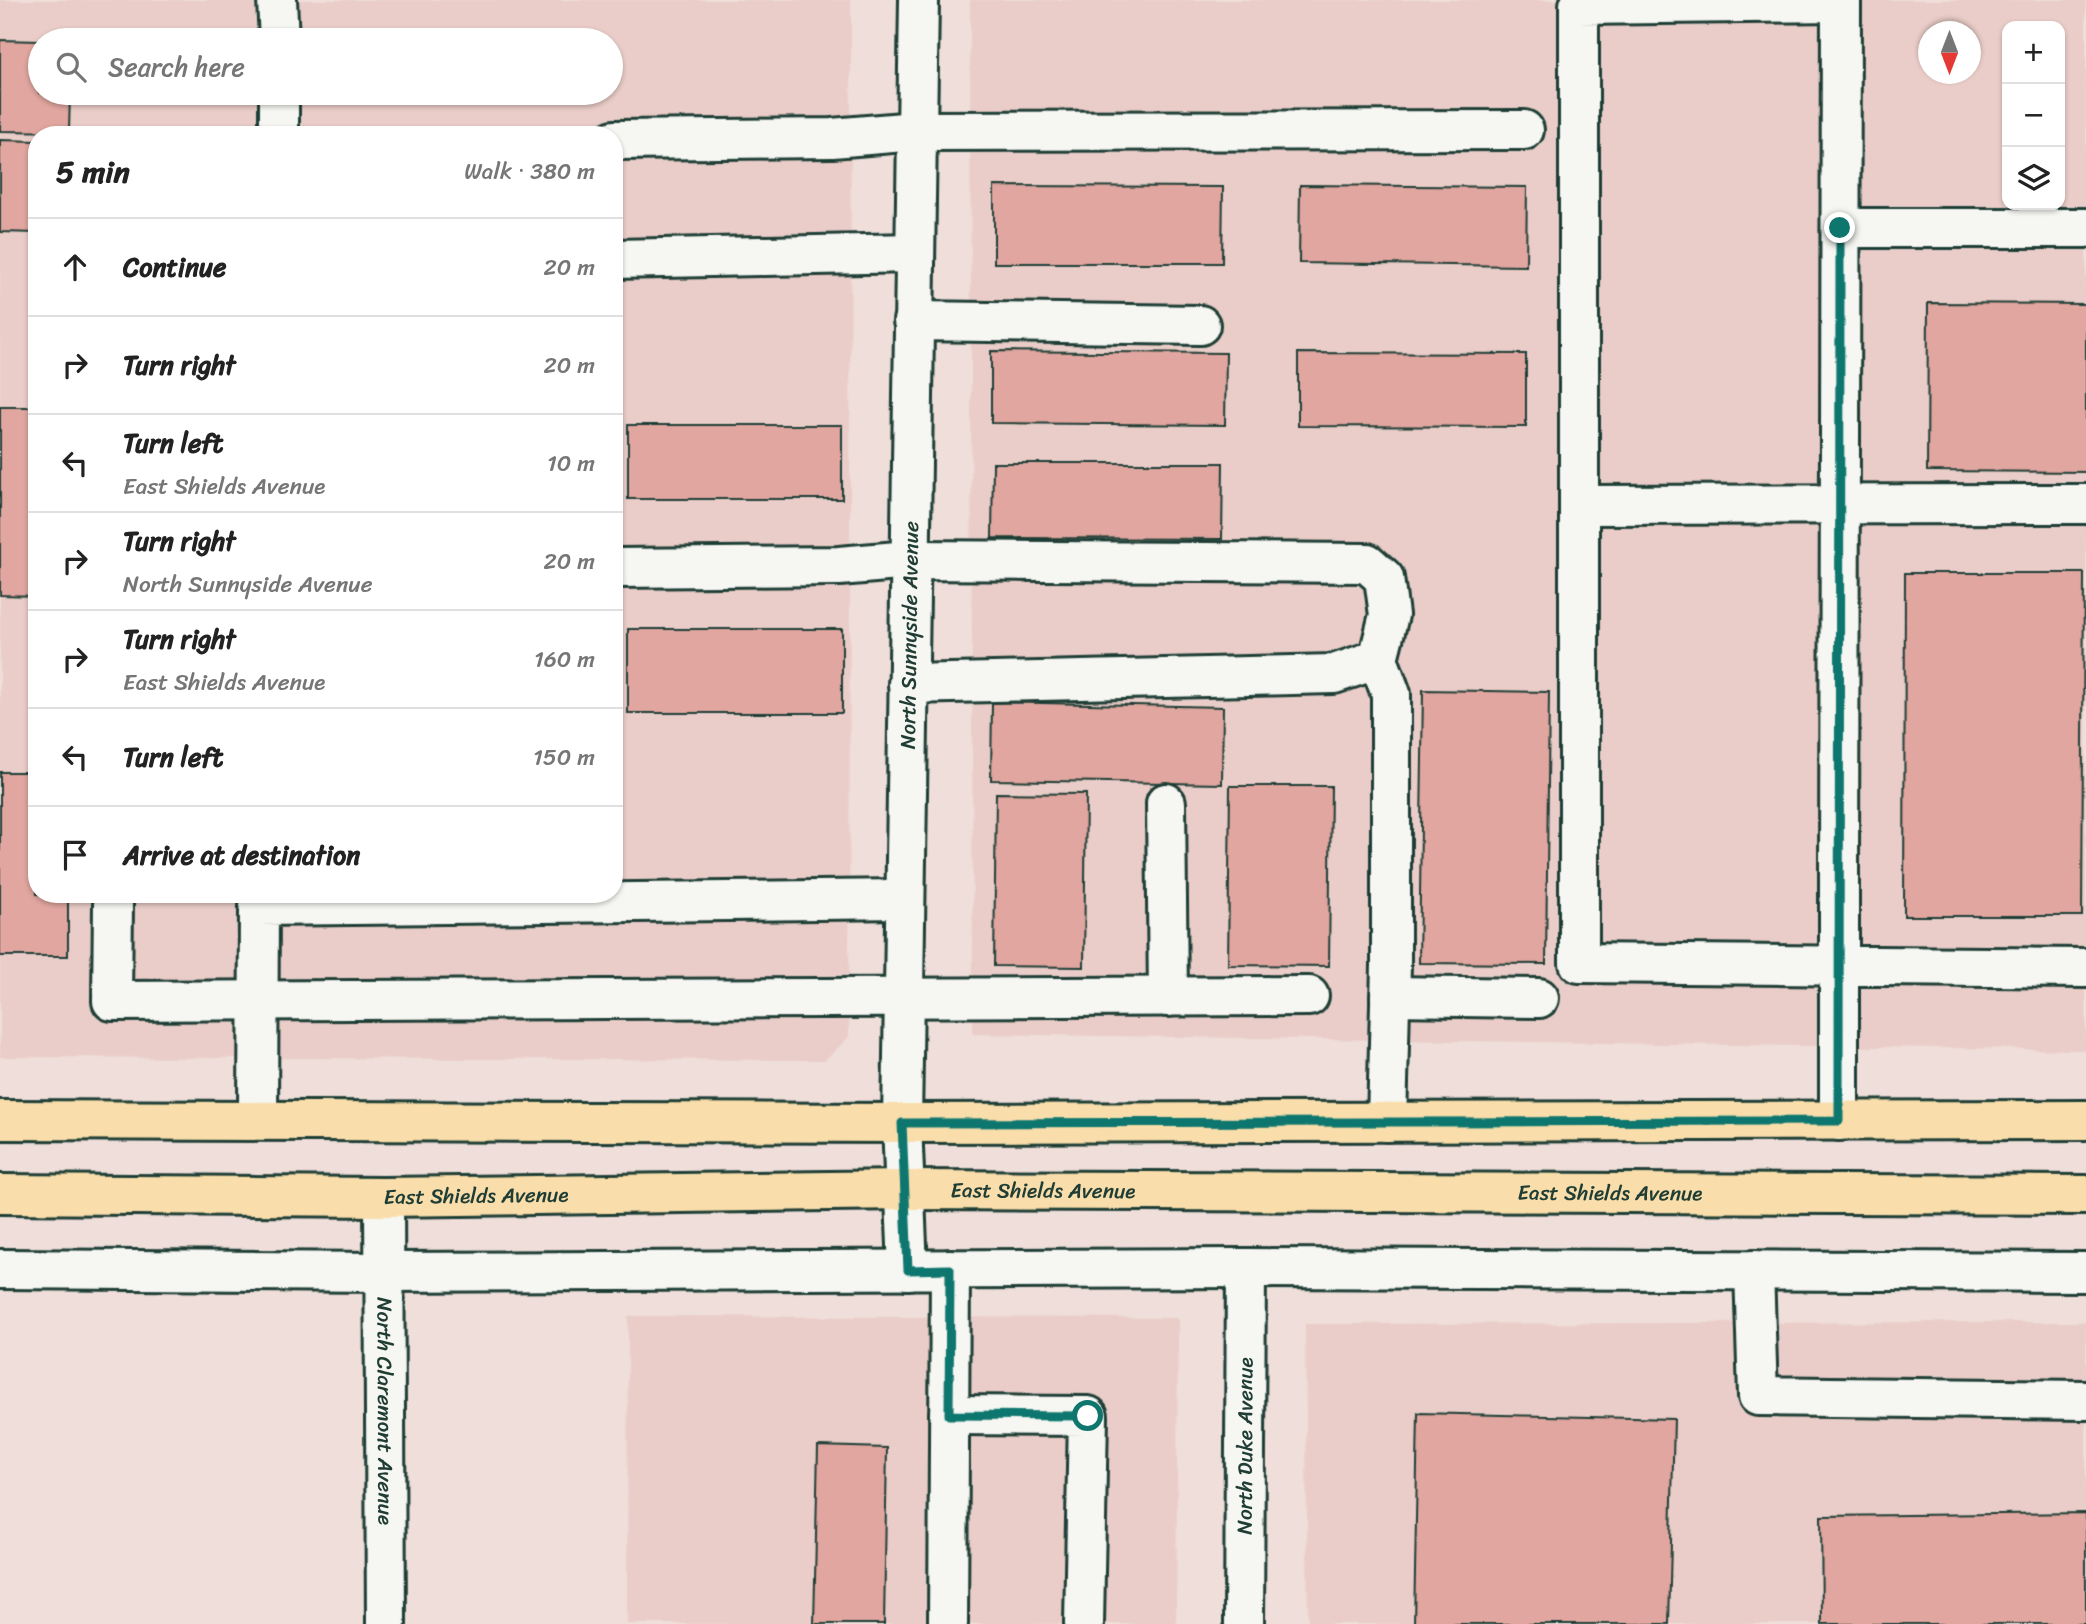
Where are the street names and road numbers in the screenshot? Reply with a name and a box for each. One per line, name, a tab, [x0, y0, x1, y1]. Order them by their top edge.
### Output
street label: North Sunnyside Avenue	[889, 521, 930, 749]
street label: East Shields Avenue	[950, 1171, 1135, 1210]
street label: East Shields Avenue	[1517, 1174, 1702, 1212]
street label: East Shields Avenue	[383, 1176, 569, 1216]
street label: North Claremont Avenue	[365, 1297, 405, 1525]
street label: North Duke Avenue	[1226, 1357, 1264, 1535]

